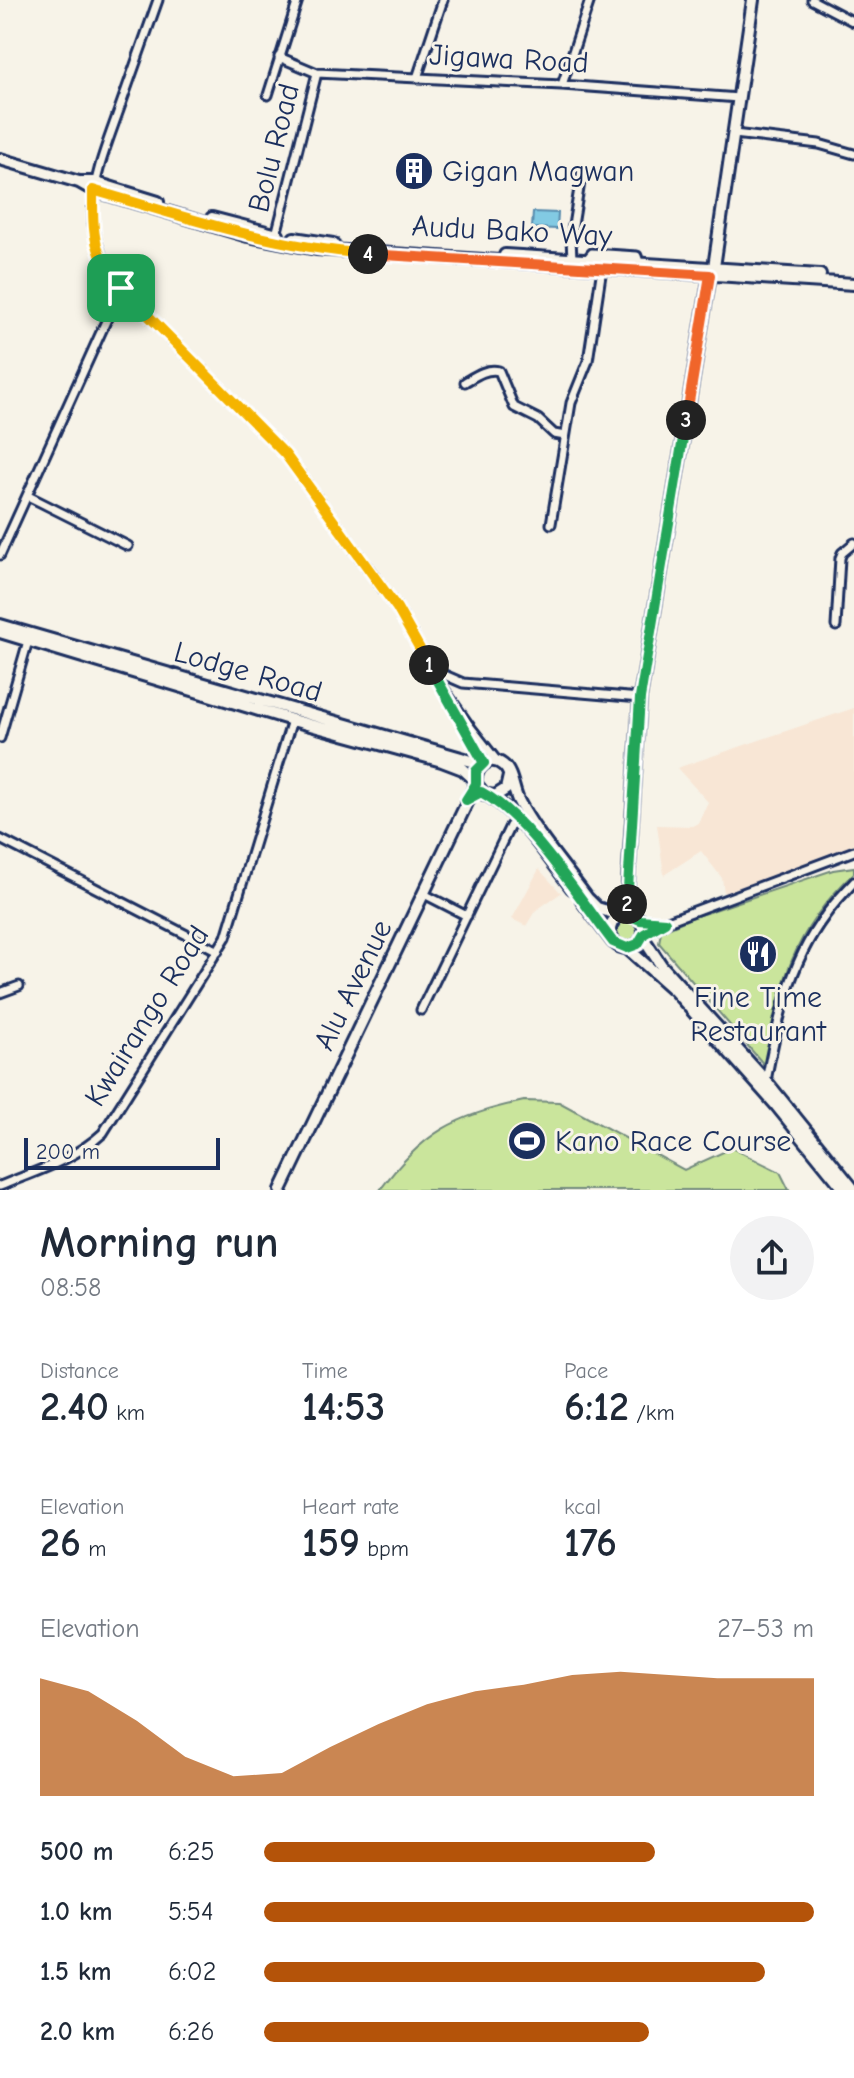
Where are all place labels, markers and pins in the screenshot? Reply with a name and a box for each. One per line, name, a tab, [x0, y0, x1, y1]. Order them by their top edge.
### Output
building icon: Gigan Magwan	[393, 150, 435, 192]
place label: Gigan Magwan	[442, 154, 634, 189]
pin: 4	[348, 234, 388, 274]
pin	[87, 254, 155, 322]
pin: 3	[666, 400, 706, 440]
pin: 1	[409, 645, 449, 685]
pin: 2	[607, 884, 647, 924]
restaurant icon: Fine Time Restaurant	[737, 933, 779, 975]
place label: Fine Time Restaurant	[690, 980, 827, 1049]
sports icon: Kano Race Course	[506, 1120, 548, 1162]
place label: Kano Race Course	[555, 1124, 791, 1159]

